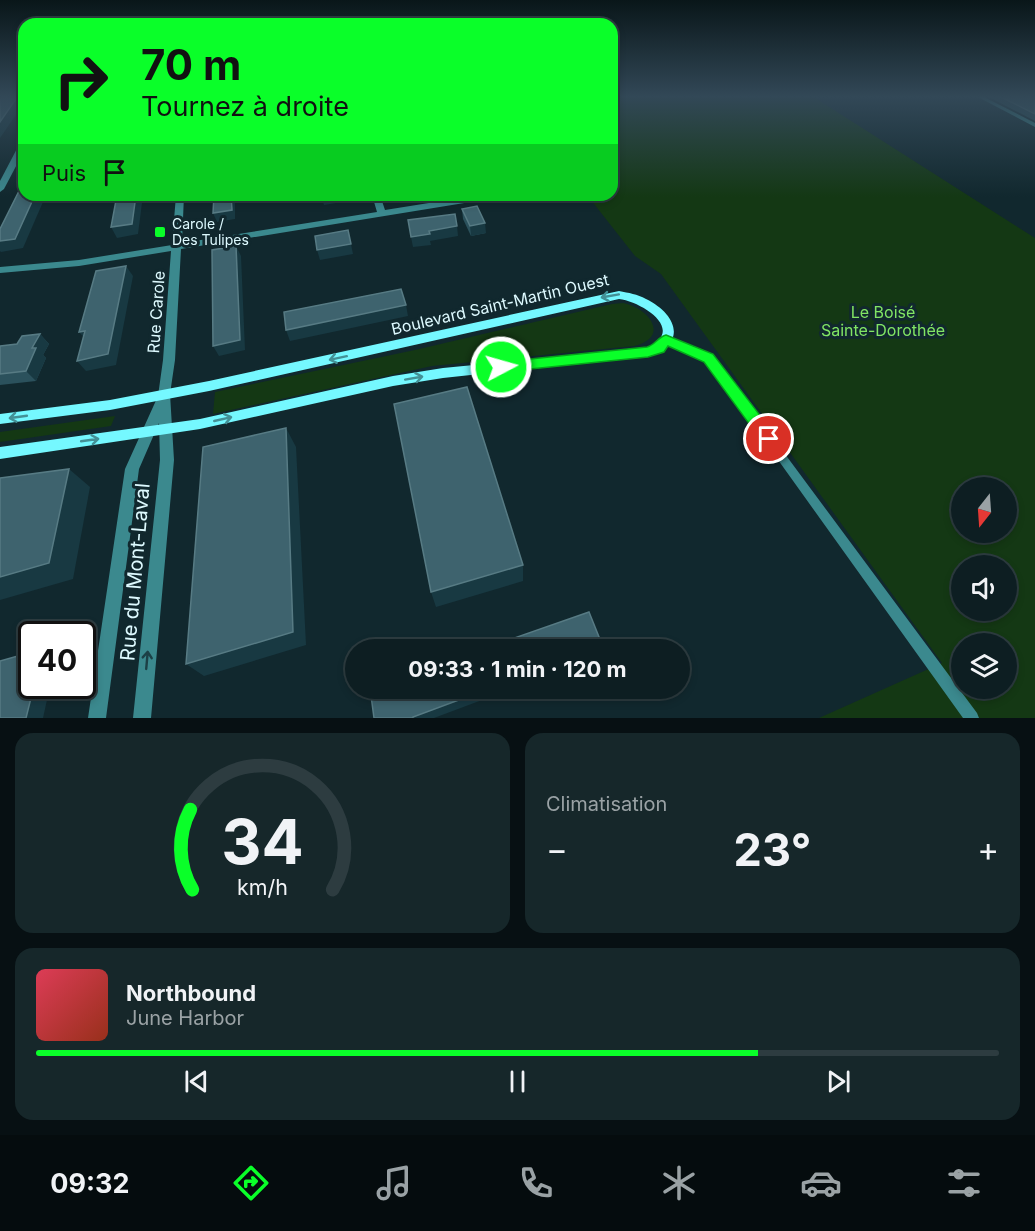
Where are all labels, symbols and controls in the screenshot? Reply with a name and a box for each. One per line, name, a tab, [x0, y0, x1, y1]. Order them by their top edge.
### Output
text: 70 m	[141, 39, 241, 90]
icon: right	[42, 42, 120, 120]
text: Tournez à droite	[141, 90, 349, 123]
icon: arrive	[98, 156, 131, 189]
text: Puis	[42, 160, 86, 186]
place label: Carole / Des Tulipes	[172, 215, 249, 248]
marker: Carole / Des Tulipes	[153, 225, 167, 239]
street label: Boulevard Saint-Martin Ouest	[389, 269, 611, 339]
street label: Rue Carole	[143, 270, 169, 354]
one-way arrow	[601, 291, 620, 302]
park label: Le Boisé Sainte-Dorothée	[821, 302, 945, 340]
position arrow	[469, 335, 533, 399]
one-way arrow	[329, 353, 348, 365]
one-way arrow	[403, 372, 423, 383]
one-way arrow	[8, 411, 28, 422]
one-way arrow	[213, 413, 232, 425]
pin	[743, 413, 794, 464]
icon: arrive	[752, 422, 785, 455]
one-way arrow	[79, 435, 99, 446]
north arrow	[951, 477, 1017, 543]
map controls	[951, 477, 1017, 699]
street label: Rue du Mont-Laval	[115, 482, 155, 662]
button: sound	[951, 555, 1017, 621]
speed limit sign: 40	[18, 621, 96, 699]
button: layers	[951, 633, 1017, 699]
one-way arrow	[142, 650, 153, 670]
text: 09:33 · 1 min · 120 m	[408, 656, 627, 682]
text: Climatisation	[546, 792, 667, 816]
text: 34	[221, 804, 304, 879]
text: 23°	[734, 822, 811, 877]
text: −	[546, 829, 568, 869]
text: +	[977, 829, 999, 869]
text: km/h	[237, 874, 288, 900]
text: Northbound	[126, 980, 256, 1006]
text: June Harbor	[126, 1006, 244, 1030]
icon: previous	[180, 1065, 213, 1098]
icon: pause	[501, 1065, 534, 1098]
icon: next	[822, 1065, 855, 1098]
icon: directions	[230, 1162, 272, 1204]
icon: music	[373, 1162, 415, 1204]
icon: phone	[515, 1162, 557, 1204]
icon: climate	[658, 1162, 700, 1204]
icon: car	[800, 1162, 842, 1204]
icon: filters	[943, 1162, 985, 1204]
text: 09:32	[50, 1167, 129, 1200]

